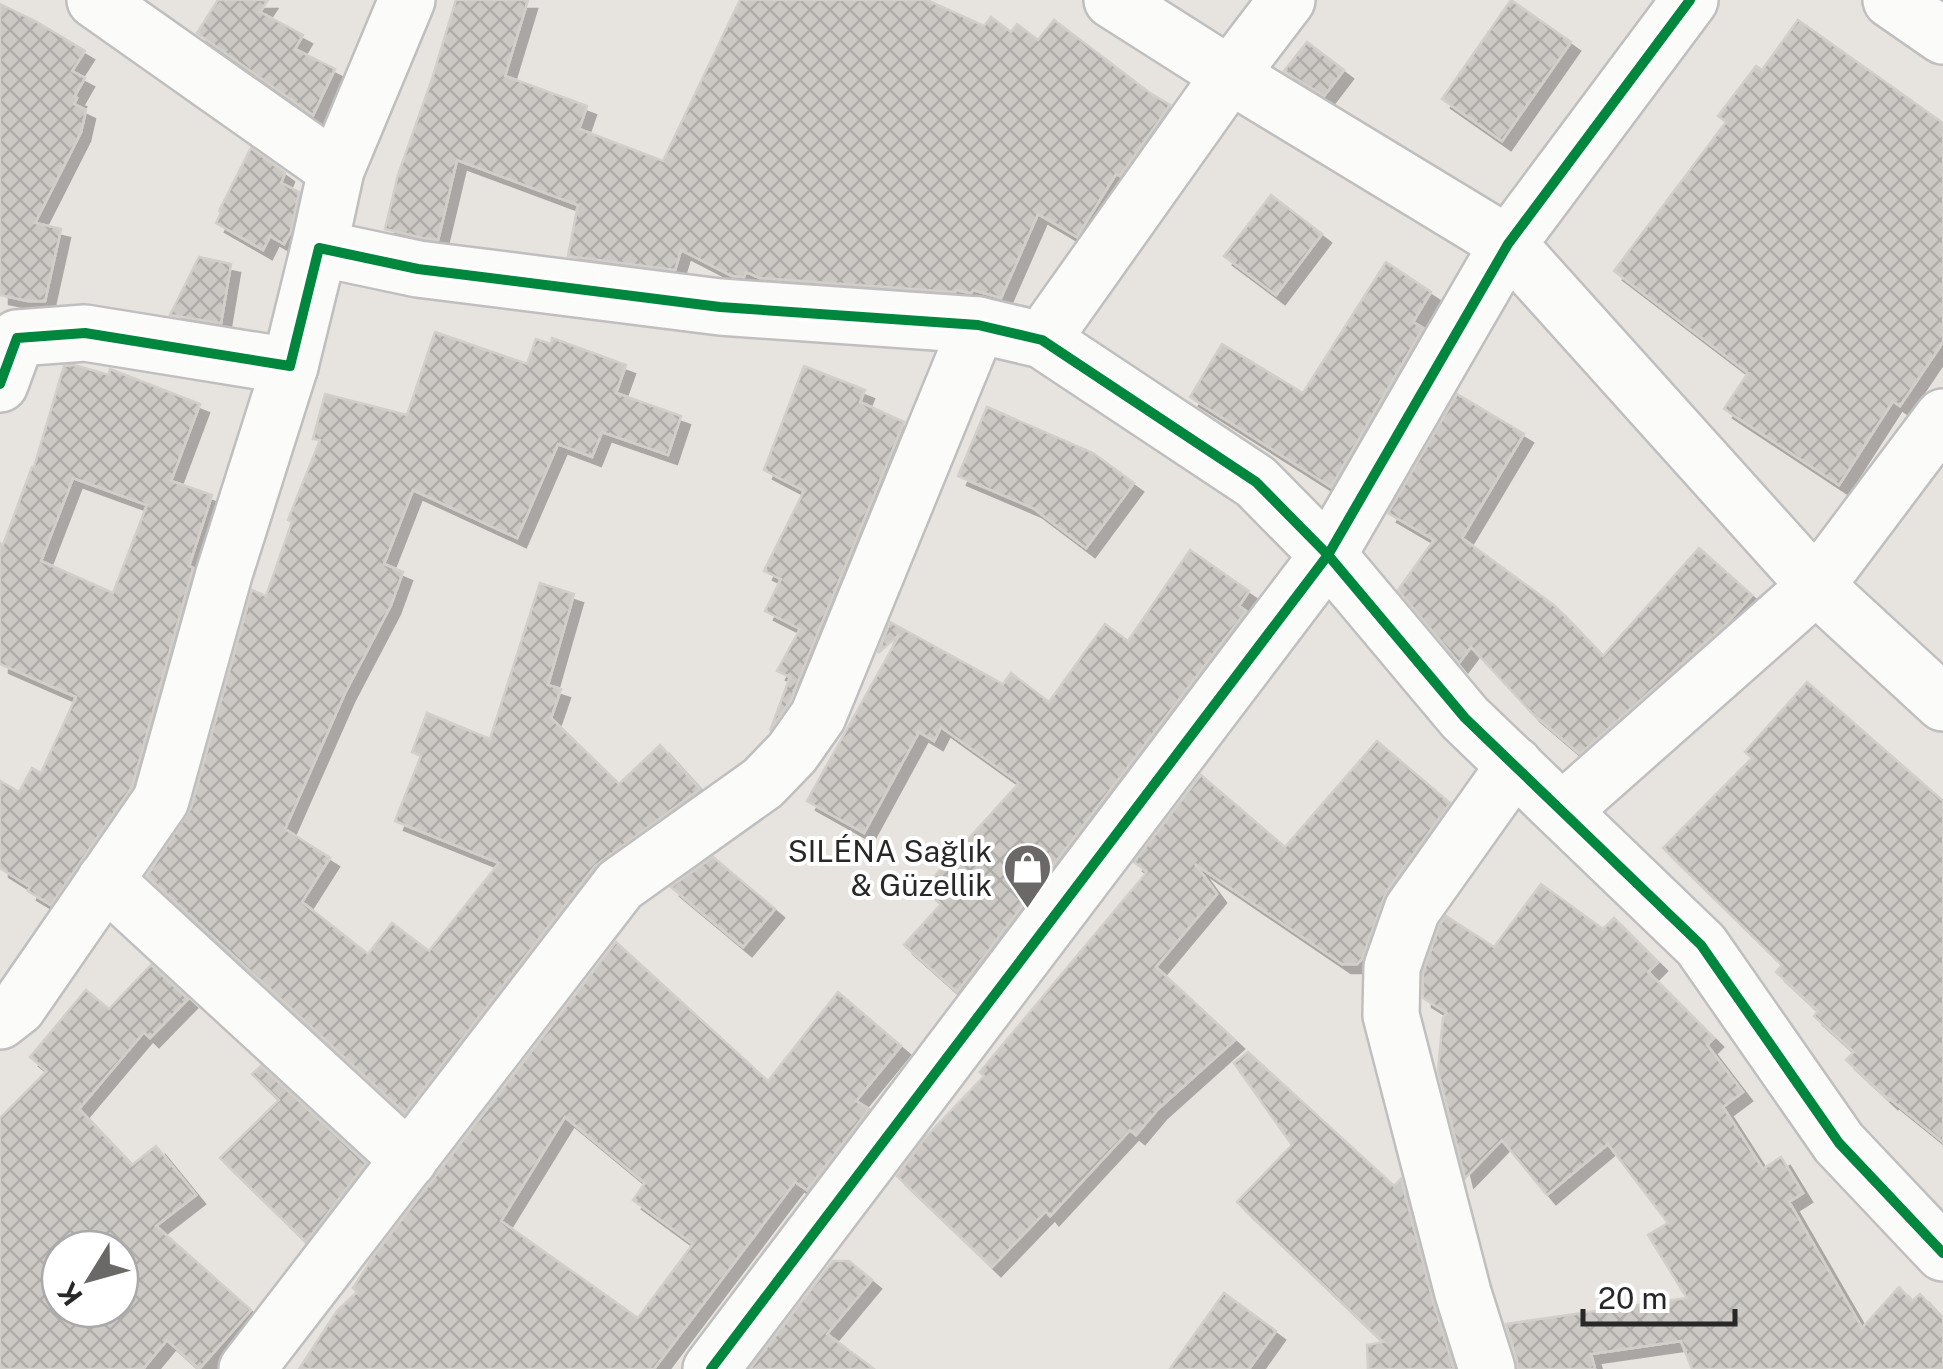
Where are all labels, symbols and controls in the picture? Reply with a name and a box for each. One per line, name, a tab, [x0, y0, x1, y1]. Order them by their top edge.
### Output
place label: SILÉNA Sağlık & Güzellik	[788, 833, 992, 903]
shop icon: SILÉNA Sağlık & Güzellik	[1001, 842, 1053, 910]
north arrow	[40, 1229, 140, 1329]
scale bar	[1583, 1264, 1736, 1326]
text: K	[50, 1276, 89, 1312]
text: 20 m	[1598, 1280, 1667, 1316]

